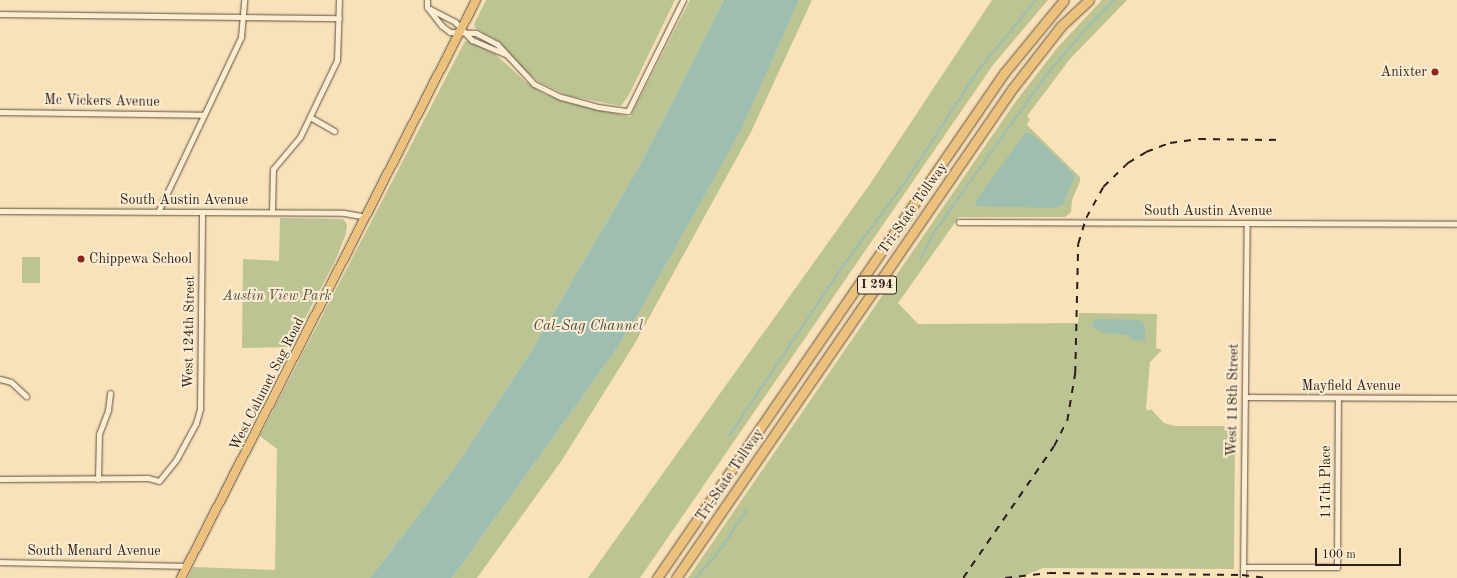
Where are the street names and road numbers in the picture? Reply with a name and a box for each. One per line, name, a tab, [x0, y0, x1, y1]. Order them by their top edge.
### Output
street label: Mc Vickers Avenue	[44, 92, 160, 110]
street label: Tri-State Tollway	[875, 159, 951, 257]
street label: South Austin Avenue	[120, 192, 248, 208]
street label: South Austin Avenue	[1144, 203, 1272, 219]
road number: I 294	[857, 274, 897, 296]
street label: West 124th Street	[180, 275, 198, 389]
street label: West Calumet Sag Road	[226, 315, 308, 453]
street label: West 118th Street	[1224, 343, 1242, 457]
street label: Mayfield Avenue	[1301, 378, 1401, 394]
street label: Tri-State Tollway	[693, 425, 767, 525]
street label: 117th Place	[1318, 445, 1334, 519]
street label: South Menard Avenue	[27, 543, 161, 559]

